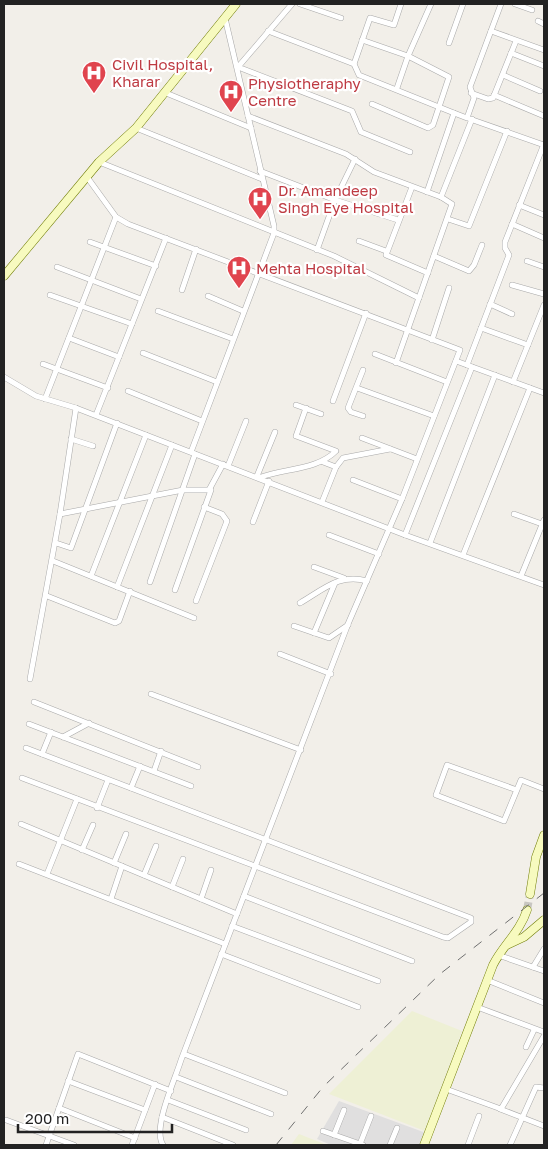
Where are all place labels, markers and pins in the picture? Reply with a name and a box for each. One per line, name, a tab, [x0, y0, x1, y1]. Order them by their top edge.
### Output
place label: Civil Hospital, Kharar	[112, 55, 213, 90]
hospital icon: Civil Hospital, Kharar	[81, 60, 107, 94]
place label: Physiotheraphy Centre	[248, 74, 361, 109]
hospital icon: Physiotheraphy Centre	[218, 79, 244, 113]
place label: Dr. Amandeep Singh Eye Hospital	[278, 181, 414, 216]
hospital icon: Dr. Amandeep Singh Eye Hospital	[247, 186, 273, 220]
hospital icon: Mehta Hospital	[226, 255, 252, 289]
place label: Mehta Hospital	[256, 259, 366, 277]

